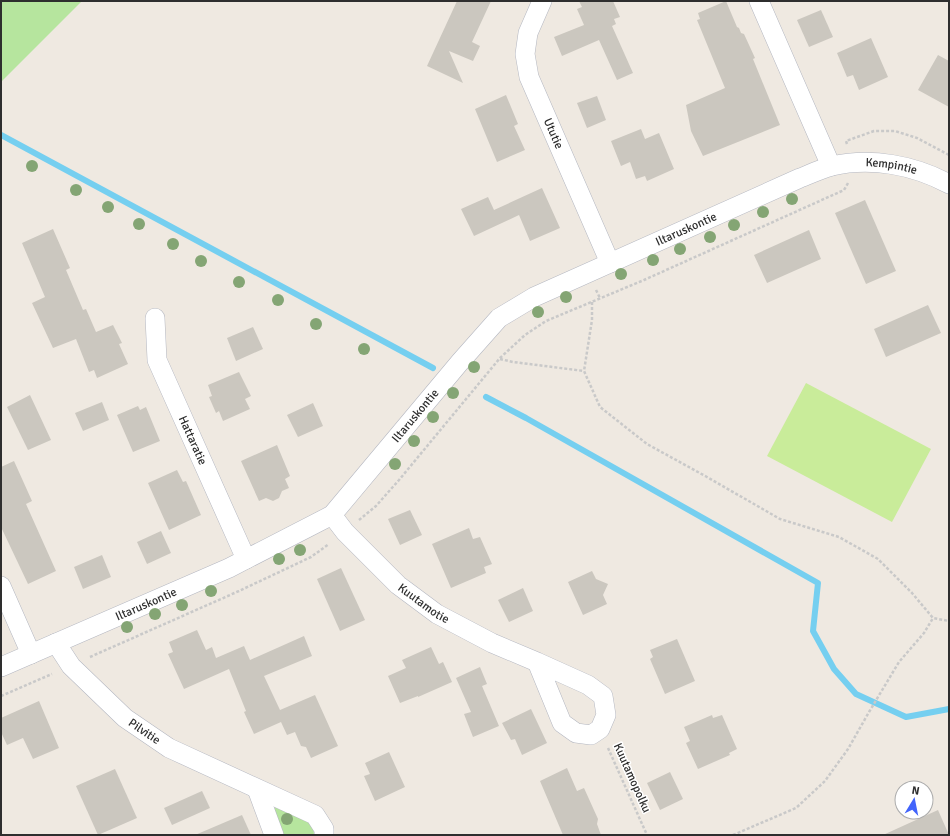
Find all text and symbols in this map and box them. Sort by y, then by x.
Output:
street label: Ututie [540,116,567,151]
street label: Kempintie [865,155,919,178]
street label: Iltaruskontie [653,209,719,249]
street label: Iltaruskontie [388,386,442,446]
street label: Hattaratie [175,413,210,467]
street label: Kuutamotie [395,580,452,627]
street label: Iltaruskontie [113,584,179,624]
street label: Pilvitie [126,715,163,747]
street label: Kuutamopolku [610,741,654,815]
north arrow [894,780,934,820]
text: N [911,784,921,798]

